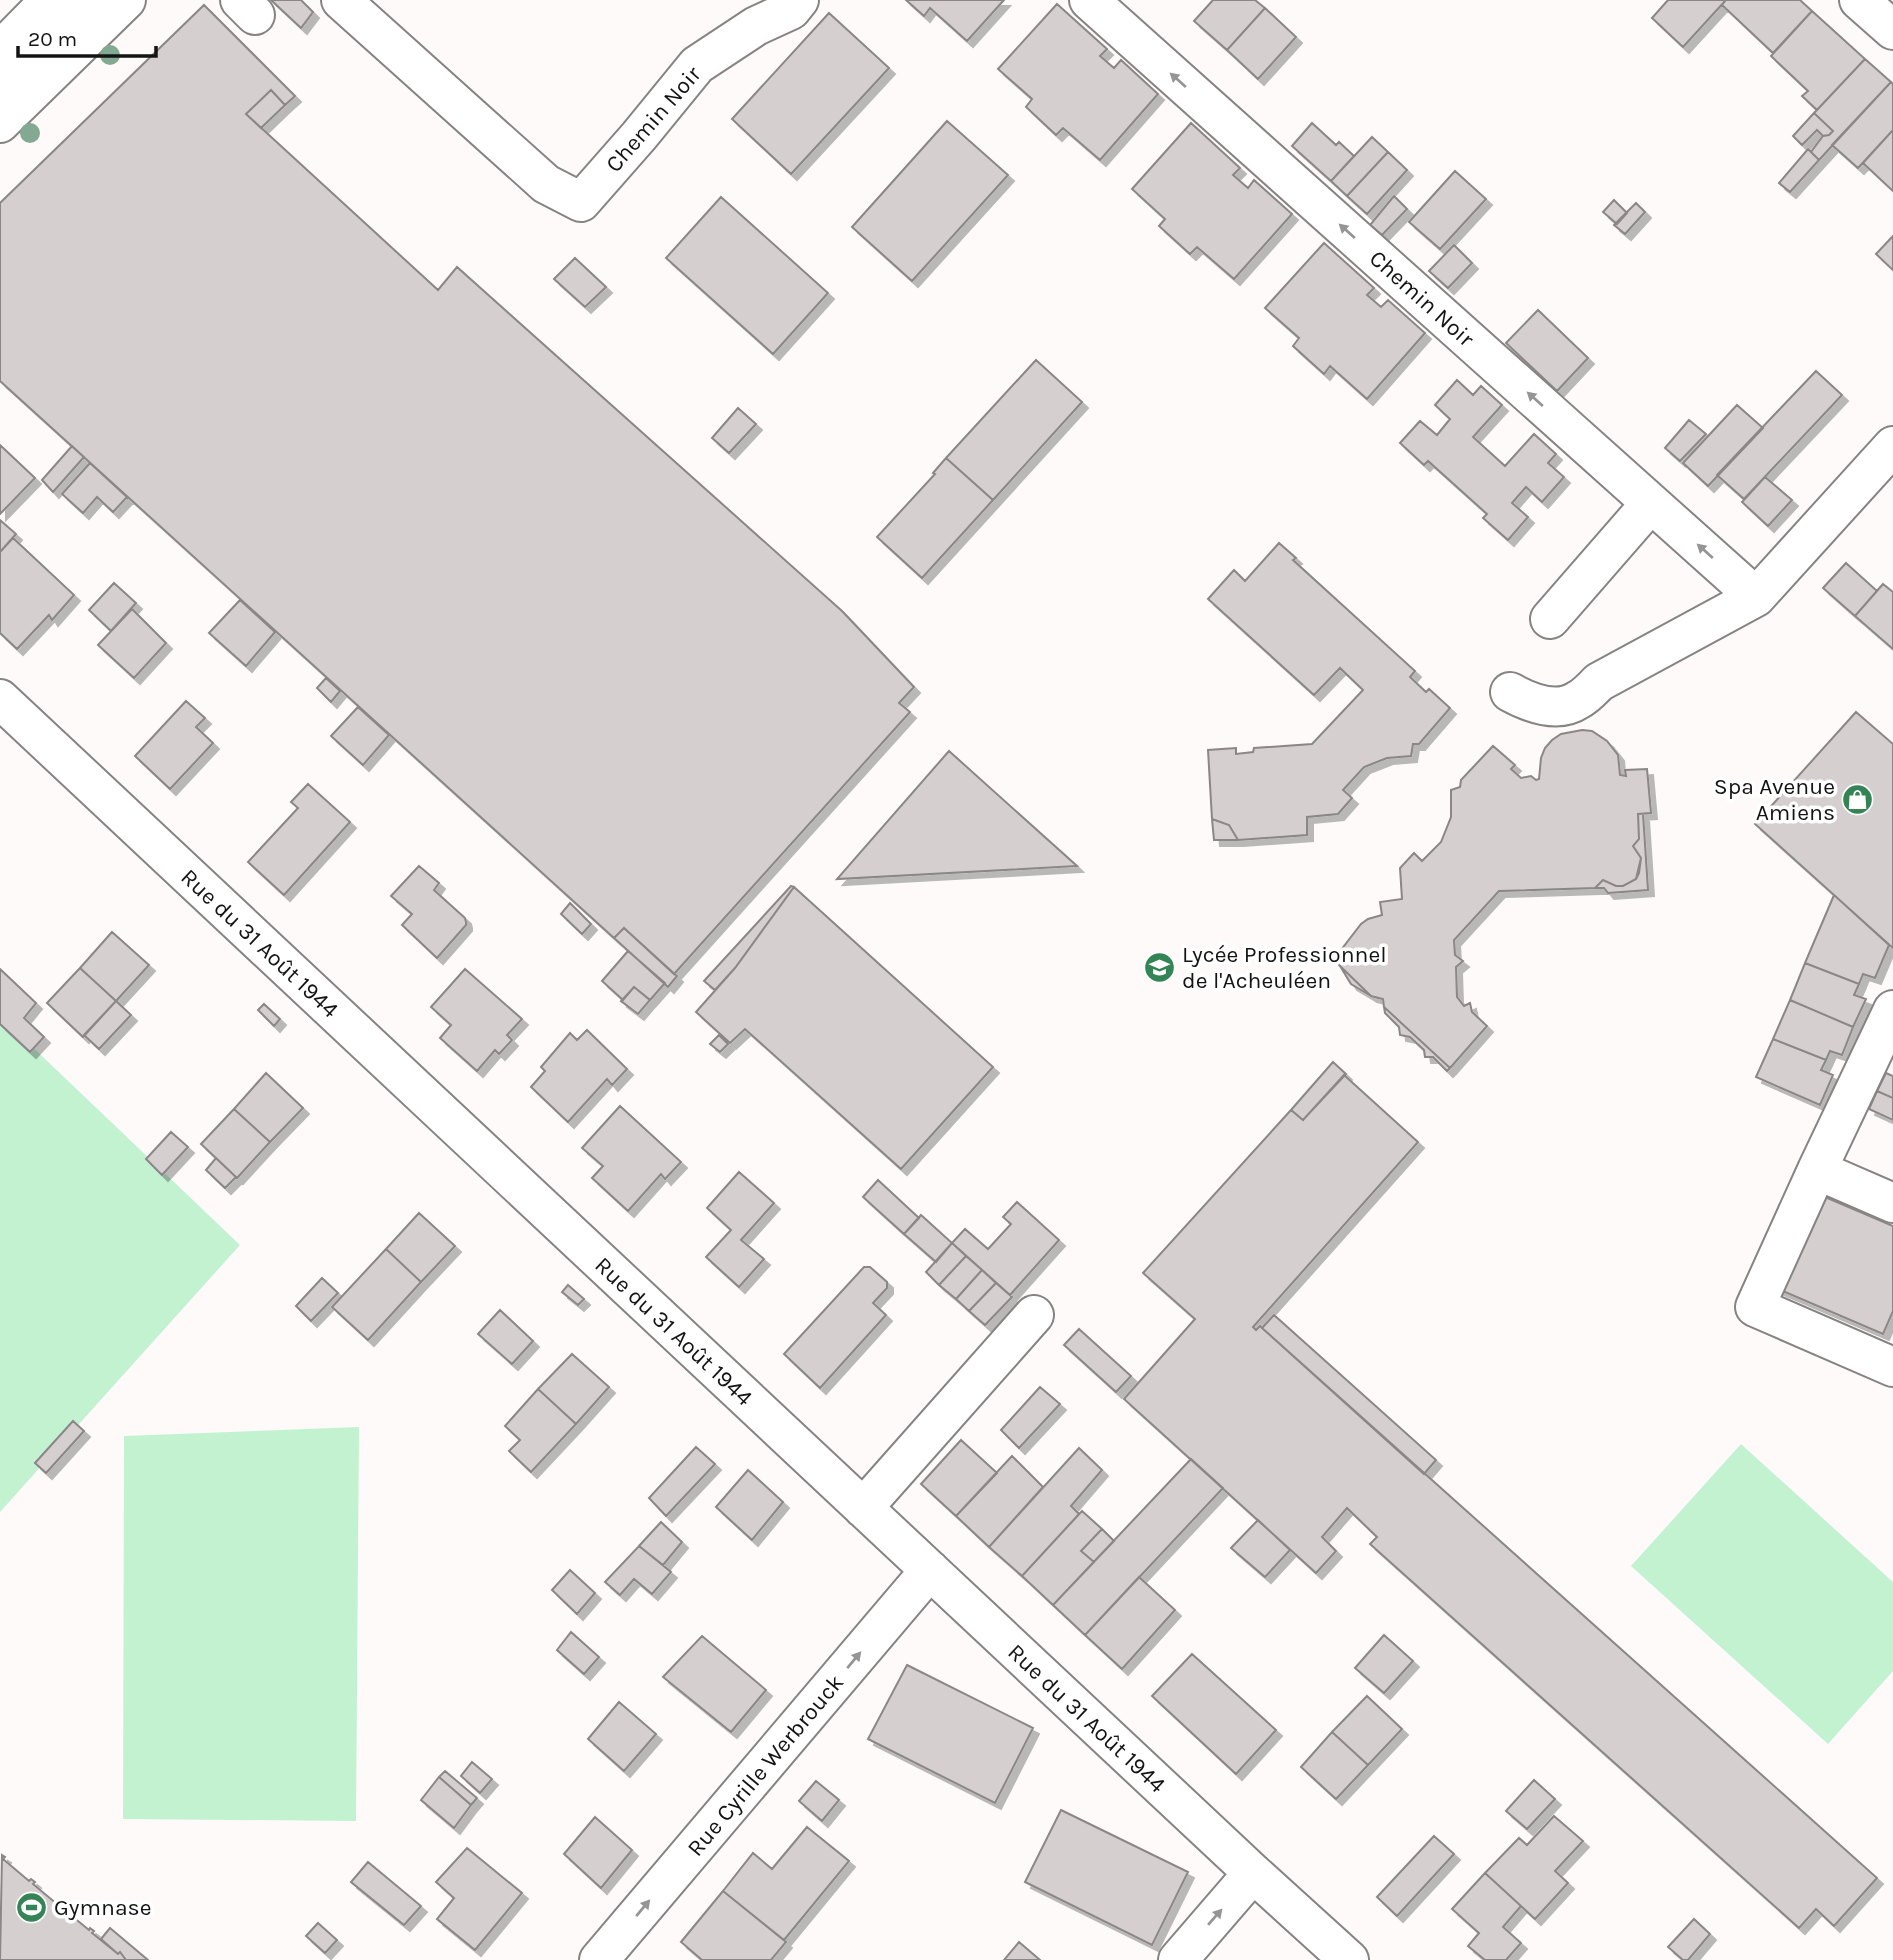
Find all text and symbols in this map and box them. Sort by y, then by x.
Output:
scale bar [18,14,156,58]
text: 20 m [28,27,77,51]
street label: Chemin Noir [600,61,707,178]
one-way arrow [1170,72,1187,88]
one-way arrow [1339,224,1356,240]
street label: Chemin Noir [1364,245,1480,353]
one-way arrow [1527,392,1544,408]
one-way arrow [1696,543,1714,559]
place label: Spa Avenue Amiens [1714,773,1835,826]
shop icon: Spa Avenue Amiens [1841,782,1875,816]
street label: Rue du 31 Août 1944 [175,863,344,1023]
place label: Lycée Professionnel de l'Acheuléen [1182,941,1387,994]
school or university icon: Lycée Professionnel de l'Acheuléen [1142,950,1176,984]
street label: Rue du 31 Août 1944 [589,1251,758,1411]
street label: Rue du 31 Août 1944 [1002,1638,1171,1798]
one-way arrow [846,1651,862,1669]
street label: Rue Cyrille Werbrouck [682,1669,849,1862]
sports icon: Gymnase [14,1890,48,1924]
place label: Gymnase [54,1894,151,1921]
one-way arrow [635,1899,651,1917]
one-way arrow [1207,1908,1222,1925]

